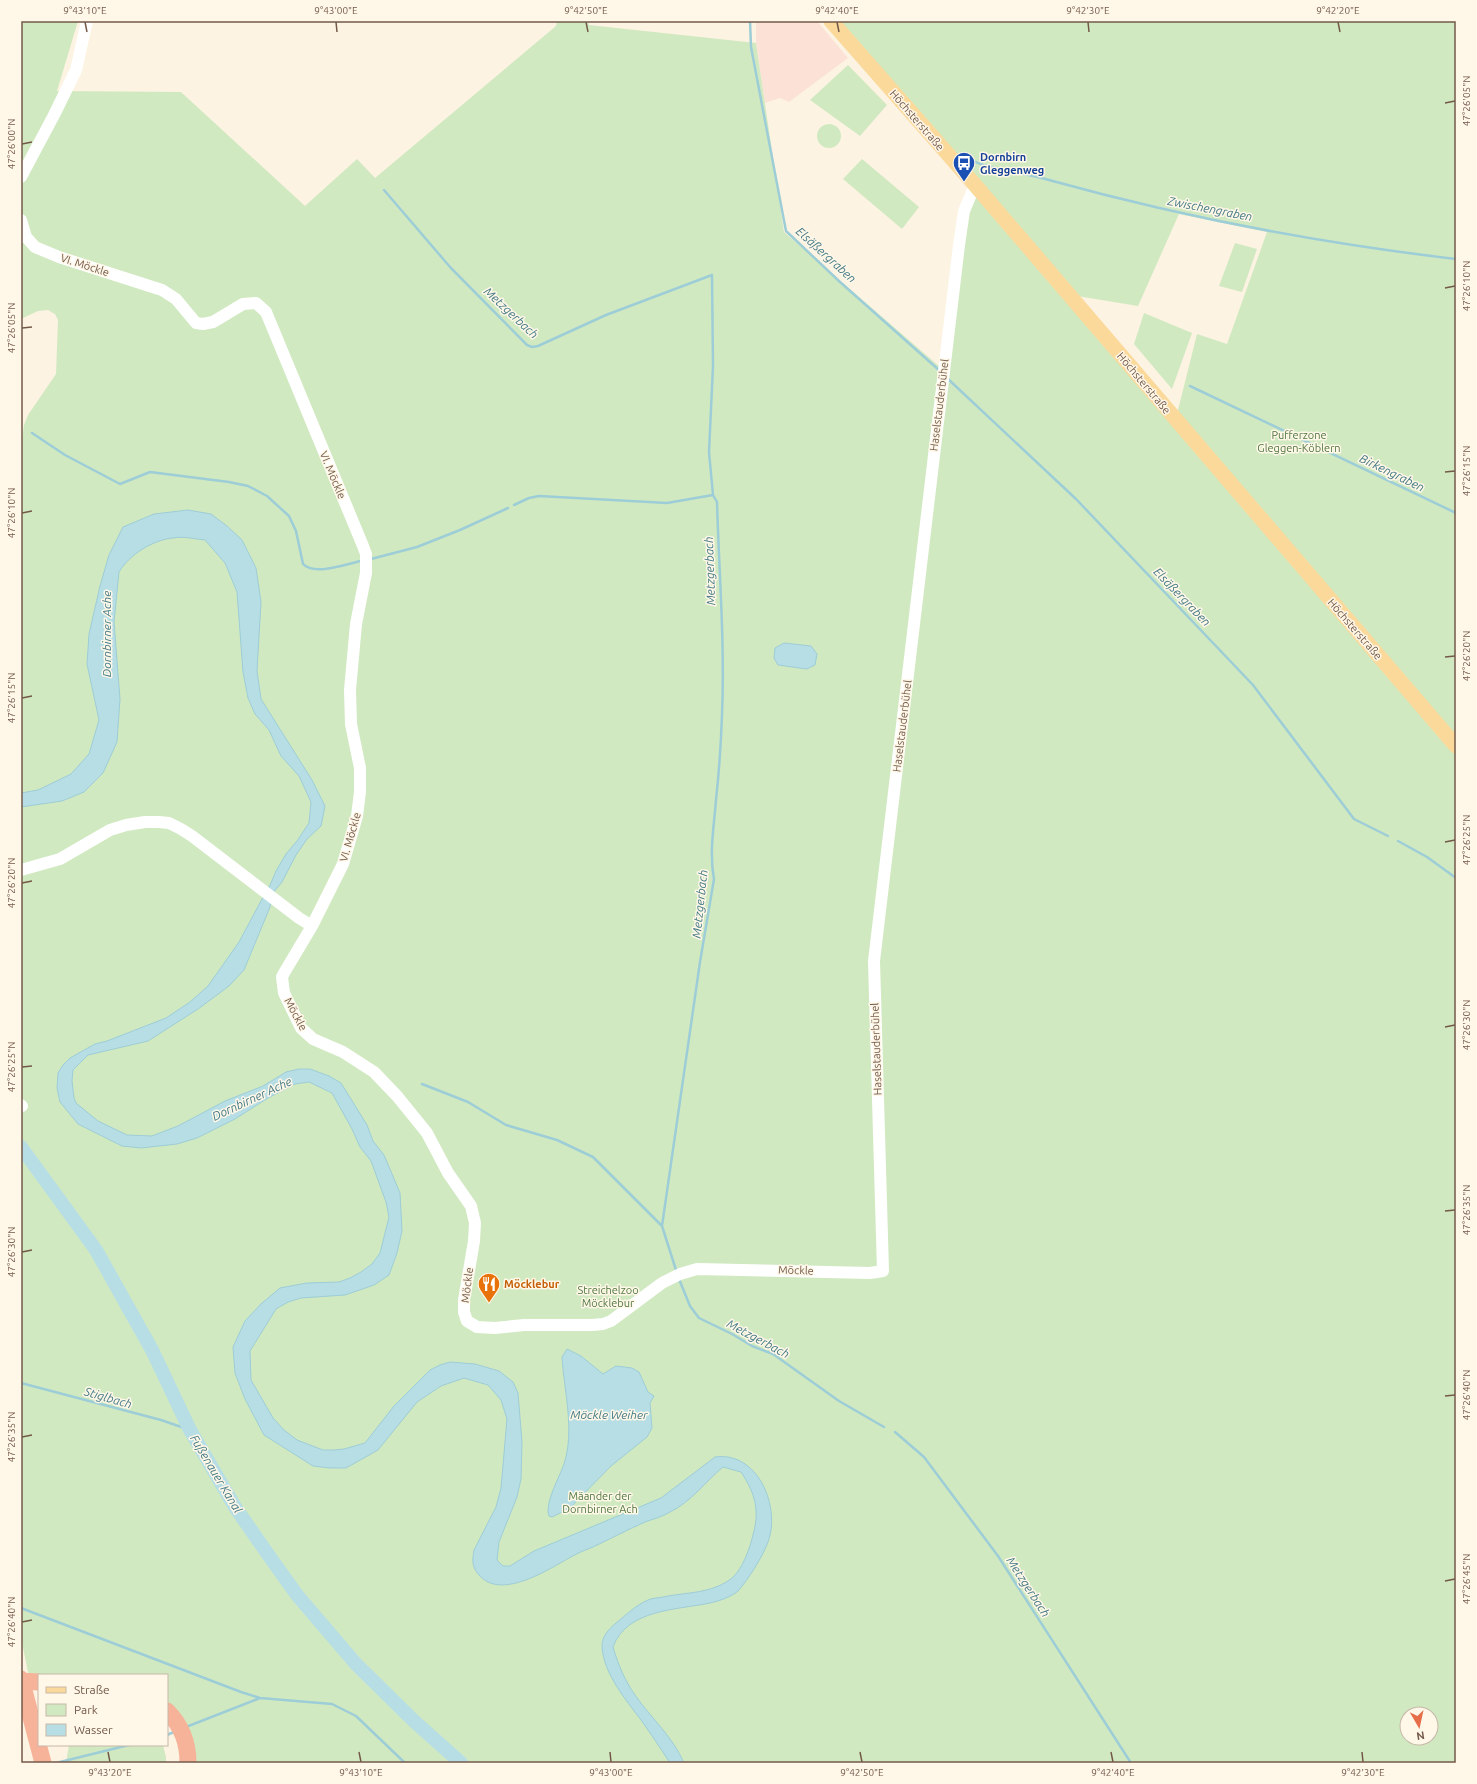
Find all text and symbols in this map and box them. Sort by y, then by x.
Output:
text: 9°43'10"E [63,5,107,16]
text: 9°43'00"E [314,5,358,16]
text: 9°42'50"E [564,5,608,16]
text: 9°42'40"E [815,5,859,16]
text: 9°42'30"E [1066,5,1110,16]
text: 9°42'20"E [1316,5,1360,16]
text: 47°26'05"N [1461,76,1472,126]
street label: Höchsterstraße [887,87,947,153]
text: 47°26'00"N [6,119,17,169]
bus stop icon: Dornbirn Gleggenweg [951,150,977,183]
place label: Dornbirn Gleggenweg [980,151,1044,176]
water label: Zwischengraben [1166,194,1254,223]
water label: Elsäßergraben [794,224,859,285]
street label: VI. Möckle [59,251,111,279]
text: 47°26'10"N [1461,261,1472,311]
water label: Metzgerbach [482,284,541,341]
text: 47°26'05"N [6,303,17,353]
street label: Höchsterstraße [1115,350,1173,416]
street label: Haselstauderbühel [927,358,951,452]
park label: Pufferzone Gleggen-Köblern [1257,429,1341,454]
text: 47°26'15"N [1461,446,1472,496]
street label: VI. Möckle [318,449,348,501]
water label: Birkengraben [1358,451,1427,494]
text: 47°26'10"N [6,488,17,538]
water label: Metzgerbach [702,536,717,606]
water label: Elsäßergraben [1151,565,1213,629]
water label: Dornbirner Ache [100,591,113,677]
street label: Höchsterstraße [1325,596,1385,662]
text: 47°26'20"N [1461,631,1472,681]
text: 47°26'15"N [6,673,17,723]
street label: Haselstauderbühel [890,679,914,773]
street label: VI. Möckle [337,811,363,863]
text: 47°26'25"N [1461,815,1472,865]
text: 47°26'20"N [6,858,17,908]
water label: Metzgerbach [689,869,710,939]
street label: Möckle [282,995,310,1033]
text: 47°26'30"N [1461,1000,1472,1050]
street label: Haselstauderbühel [868,1002,884,1096]
text: 47°26'25"N [6,1042,17,1092]
water label: Dornbirner Ache [210,1074,294,1123]
text: 47°26'35"N [1461,1185,1472,1235]
text: 47°26'30"N [6,1227,17,1277]
street label: Möckle [778,1263,814,1277]
street label: Möckle [459,1267,475,1303]
restaurant icon: Möcklebur [476,1271,502,1304]
place label: Möcklebur [504,1278,560,1290]
park label: Streichelzoo Möcklebur [577,1284,639,1309]
water label: Metzgerbach [725,1317,792,1360]
text: 47°26'40"N [1461,1370,1472,1420]
water label: Stiglbach [82,1384,133,1411]
water label: Möckle Weiher [570,1408,648,1421]
text: 47°26'35"N [6,1412,17,1462]
water label: Fußenauer Kanal [188,1432,245,1516]
park label: Mäander der Dornbirner Ach [562,1490,638,1515]
water label: Metzgerbach [1004,1554,1053,1619]
text: 47°26'45"N [1461,1554,1472,1604]
text: 47°26'40"N [6,1597,17,1647]
legend [38,1674,168,1746]
text: Straße [74,1683,110,1696]
text: Park [74,1703,98,1716]
north arrow [1399,1706,1439,1746]
text: Wasser [74,1723,113,1736]
text: N [1416,1729,1426,1742]
text: 9°43'20"E [88,1767,132,1778]
text: 9°43'10"E [339,1767,383,1778]
text: 9°43'00"E [589,1767,633,1778]
text: 9°42'50"E [840,1767,884,1778]
text: 9°42'40"E [1091,1767,1135,1778]
text: 9°42'30"E [1341,1767,1385,1778]

